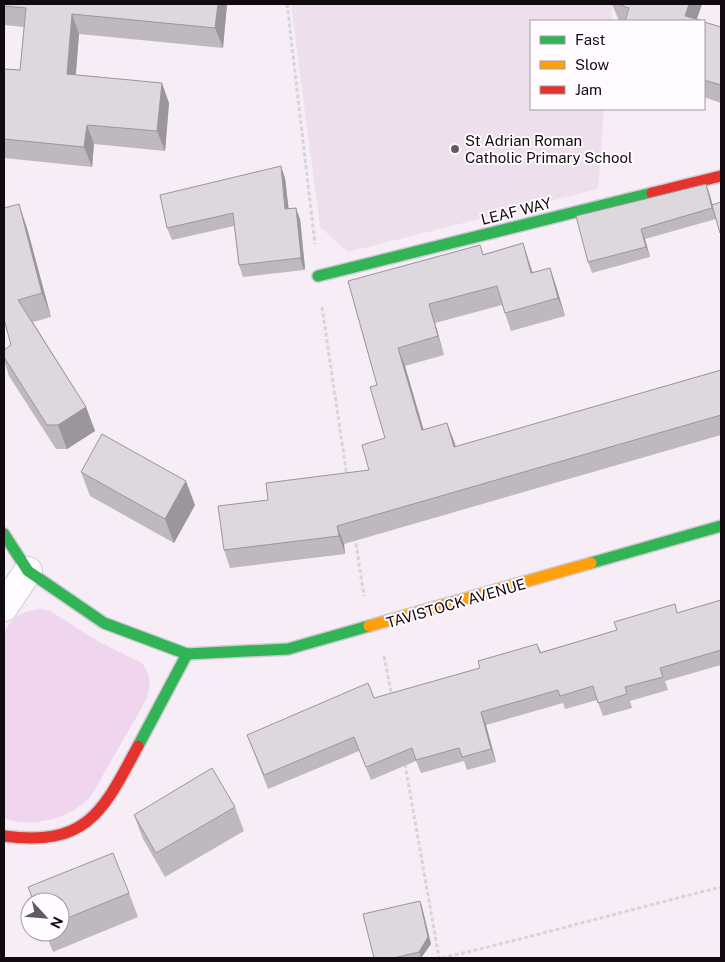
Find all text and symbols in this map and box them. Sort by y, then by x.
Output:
legend [530,20,705,110]
text: Fast [575,31,605,48]
text: Slow [575,56,610,73]
text: Jam [575,81,602,98]
place label: St Adrian Roman Catholic Primary School [465,132,632,166]
marker: St Adrian Roman Catholic Primary School [449,143,461,155]
street label: LEAF WAY [479,194,553,228]
street label: TAVISTOCK AVENUE [384,575,528,631]
north arrow [20,892,70,942]
text: N [47,914,66,931]

